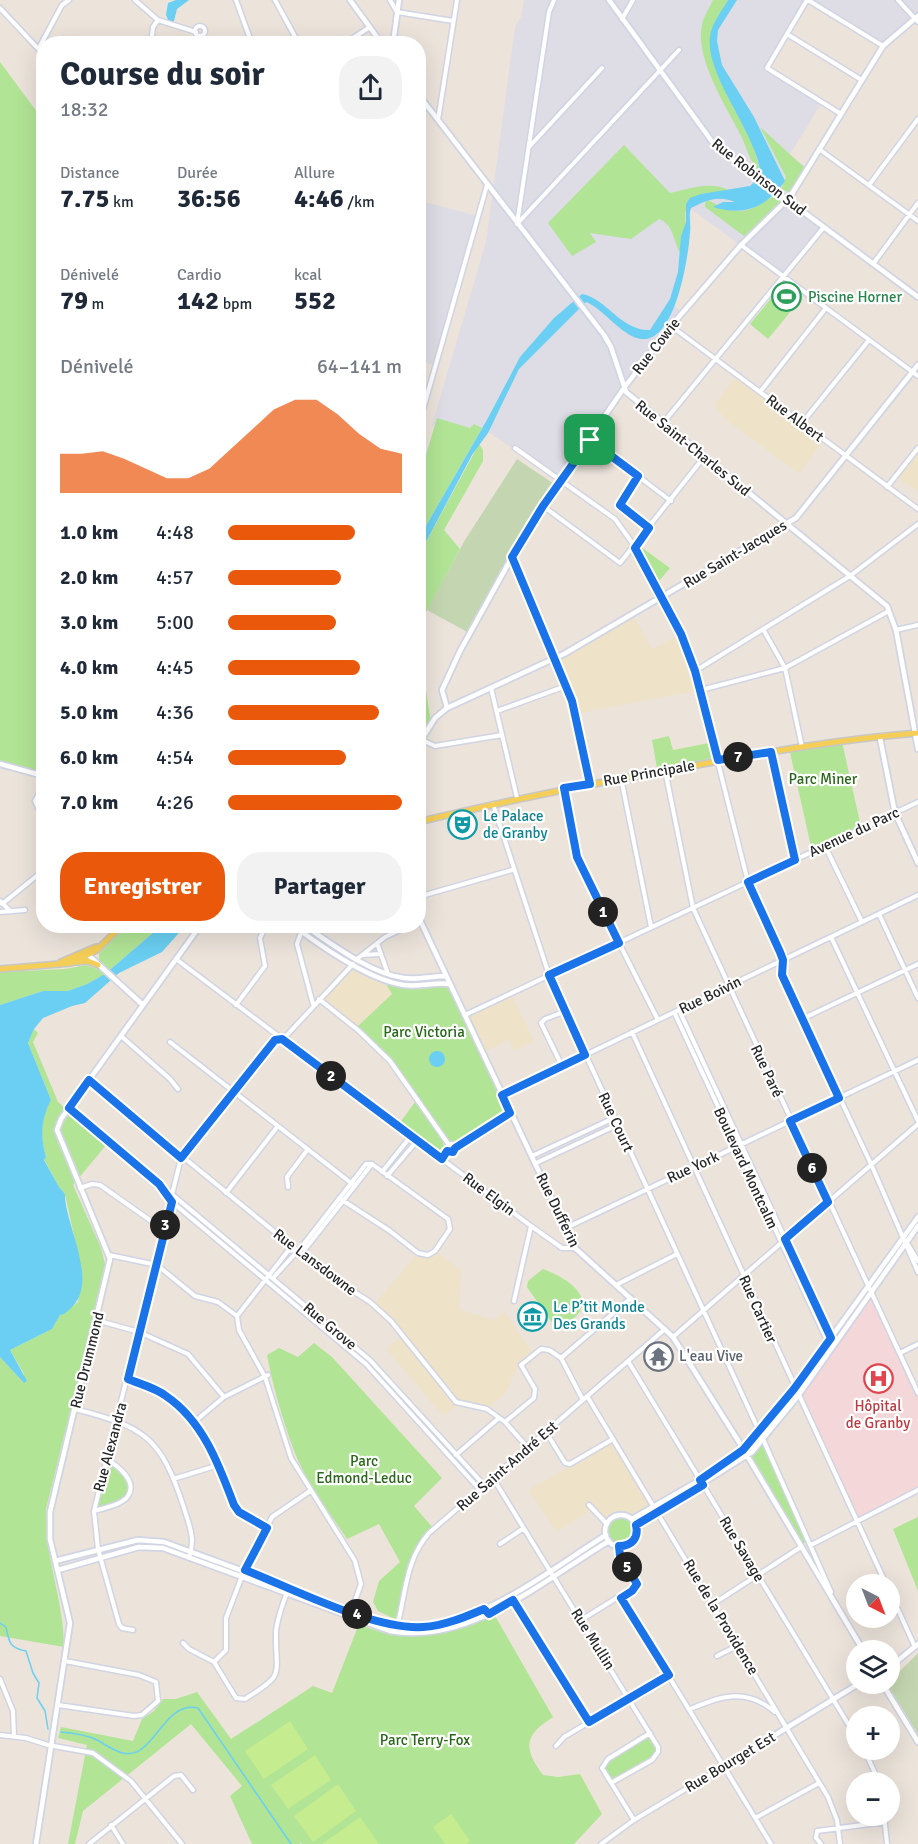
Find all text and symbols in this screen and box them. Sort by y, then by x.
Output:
text: Course du soir [60,54,265,95]
button: share [339,56,402,119]
text: 18:32 [60,97,109,122]
street label: Rue Robinson Sud [708,135,810,219]
text: Distance [60,163,120,183]
text: Durée [177,163,218,183]
text: Allure [294,163,335,183]
text: 7.75 [60,183,110,215]
text: 36:56 [177,183,241,215]
text: 4:46 [294,183,344,215]
text: km [110,192,134,212]
text: /km [344,192,375,212]
text: Dénivelé [60,265,119,285]
text: Cardio [177,265,222,285]
text: kcal [294,265,322,285]
sports icon: Piscine Horner [771,281,803,313]
text: 79 [60,285,88,317]
text: 142 [177,285,219,317]
text: 552 [294,285,336,317]
place label: Piscine Horner [808,288,903,306]
text: m [88,294,104,314]
text: bpm [219,294,252,314]
street label: Rue Cowie [628,314,684,378]
text: Dénivelé [60,354,134,379]
text: 64–141 m [317,354,402,379]
street label: Rue Albert [763,390,827,446]
street label: Rue Saint-Charles Sud [632,396,754,500]
pin [564,414,615,465]
icon: arrive [573,423,606,456]
street label: Rue Saint-Jacques [680,516,790,592]
text: 1.0 km [60,520,118,545]
text: 4:48 [156,520,194,545]
text: 2.0 km [60,565,118,590]
text: 4:57 [156,565,194,590]
text: 3.0 km [60,610,118,635]
text: 5:00 [156,610,194,635]
text: 4.0 km [60,655,118,680]
text: 4:45 [156,655,194,680]
text: 5.0 km [60,700,118,725]
text: 4:36 [156,700,194,725]
pin: 7 [723,742,753,772]
text: 6.0 km [60,745,118,770]
text: 4:54 [156,745,194,770]
text: 7 [734,747,742,767]
street label: Rue Principale [602,756,696,790]
park label: Parc Miner [789,770,858,788]
text: 7.0 km [60,790,118,815]
text: 4:26 [156,790,194,815]
street label: Avenue du Parc [806,803,902,861]
place label: Le Palace de Granby [483,807,548,842]
theatre icon: Le Palace de Granby [446,809,478,841]
button: Enregistrer [60,852,225,921]
button: Partager [237,852,402,921]
pin: 1 [588,897,618,927]
text: 1 [599,902,607,922]
street label: Rue Boivin [676,972,744,1018]
park label: Parc Victoria [383,1023,465,1041]
street label: Rue Paré [747,1042,787,1100]
pin: 2 [316,1061,346,1091]
text: 2 [327,1066,335,1086]
street label: Rue Court [594,1089,638,1155]
street label: Boulevard Montcalm [710,1104,782,1232]
street label: Rue York [664,1147,722,1187]
pin: 6 [797,1153,827,1183]
text: 6 [808,1158,816,1178]
street label: Rue Elgin [459,1169,519,1219]
street label: Rue Dufferin [532,1170,584,1250]
pin: 3 [150,1210,180,1240]
text: 3 [161,1215,169,1235]
street label: Rue Lansdowne [270,1225,360,1299]
street label: Rue Cartier [735,1272,781,1346]
street label: Rue Grove [300,1298,360,1354]
place label: Le P’tit Monde Des Grands [553,1298,645,1333]
museum icon: Le P’tit Monde Des Grands [516,1300,548,1332]
street label: Rue Drummond [66,1310,108,1410]
temple icon: L'eau Vive [642,1340,674,1372]
place label: L'eau Vive [679,1347,743,1365]
hospital icon: Hôpital de Granby [862,1363,894,1395]
place label: Hôpital de Granby [846,1397,910,1432]
street label: Rue Alexandra [89,1400,131,1494]
street label: Rue Saint-André Est [453,1417,561,1515]
park label: Parc Edmond-Leduc [316,1452,412,1487]
street label: Rue Savage [715,1513,769,1585]
pin: 5 [612,1552,642,1582]
street label: Rue de la Providence [679,1556,763,1678]
text: 5 [623,1557,631,1577]
north arrow [846,1574,900,1628]
map controls [846,1574,900,1826]
pin: 4 [342,1599,372,1629]
text: 4 [353,1604,361,1624]
street label: Rue Mullin [567,1605,619,1673]
button: layers [846,1640,900,1694]
button: + [846,1706,900,1760]
street label: Rue Bourget Est [681,1728,779,1796]
park label: Parc Terry-Fox [380,1731,470,1749]
button: − [846,1772,900,1826]

